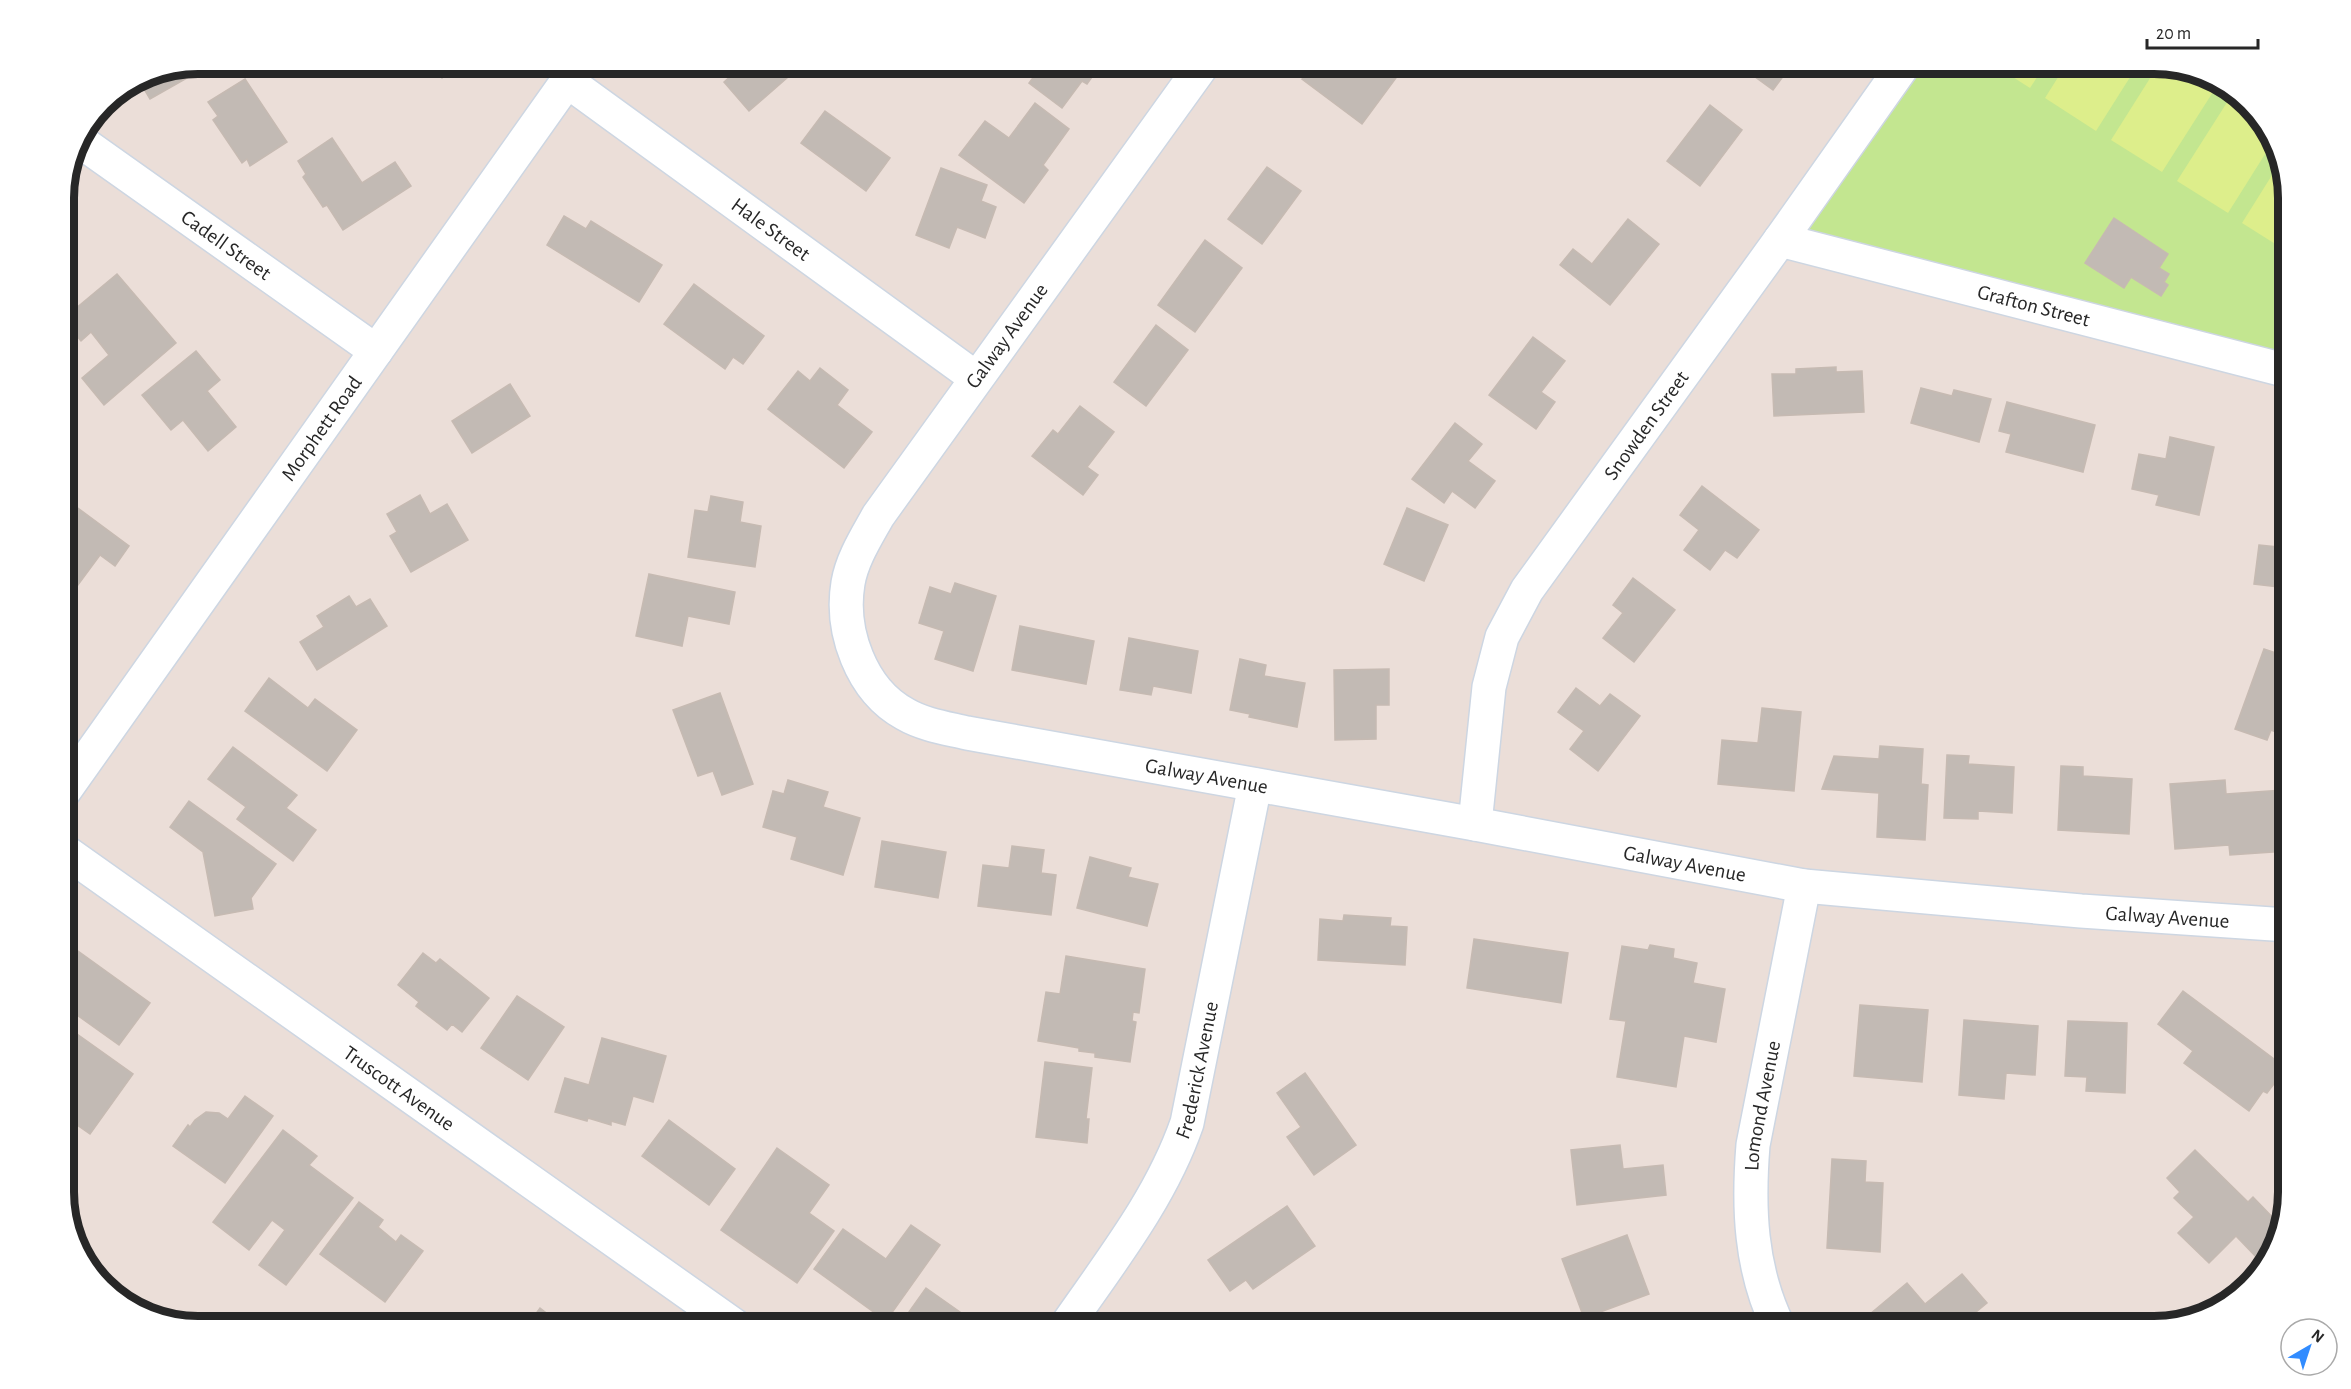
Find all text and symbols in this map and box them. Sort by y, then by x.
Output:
scale bar [2147,12,2258,50]
text: 20 m [2156,25,2191,43]
street label: Hale Street [728,194,814,265]
street label: Cadell Street [178,206,275,284]
street label: Galway Avenue [962,280,1052,392]
street label: Grafton Street [1975,281,2092,330]
street label: Snowden Street [1600,367,1693,484]
street label: Morphett Road [277,372,366,484]
street label: Galway Avenue [1144,755,1270,797]
street label: Galway Avenue [1622,842,1748,885]
street label: Galway Avenue [2105,902,2230,932]
street label: Frederick Avenue [1172,1000,1222,1142]
street label: Lomond Avenue [1741,1039,1784,1171]
street label: Truscott Avenue [340,1042,459,1135]
north arrow [2279,1317,2339,1377]
text: N [2308,1326,2327,1346]

